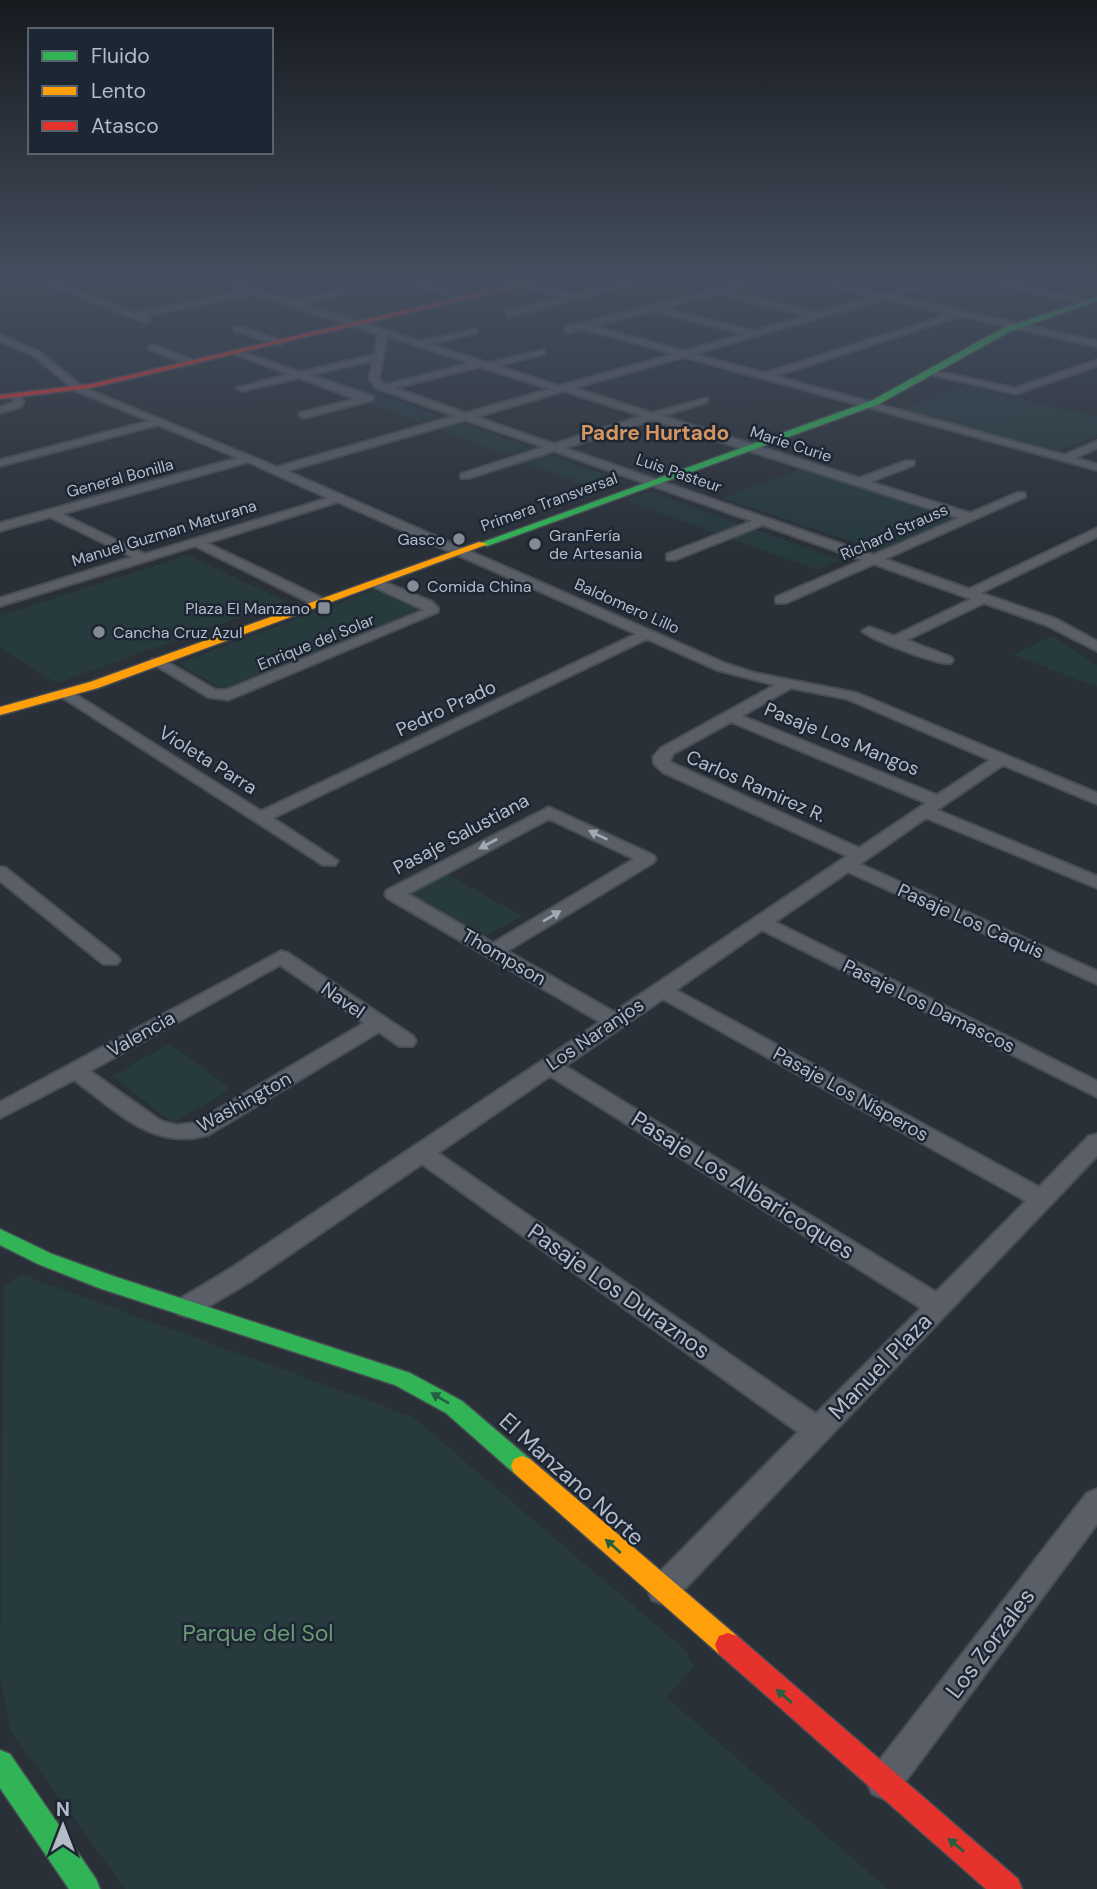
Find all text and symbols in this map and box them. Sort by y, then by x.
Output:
legend [28,28,273,154]
text: Fluido [91,42,150,70]
text: Lento [91,77,146,105]
text: Atasco [91,112,159,140]
district label: Padre Hurtado [581,419,729,447]
street label: Marie Curie [747,421,835,467]
street label: Luis Pasteur [633,449,725,497]
street label: General Bonilla [64,454,176,502]
street label: Primera Transversal [478,467,620,537]
street label: Manuel Guzman Maturana [69,495,259,571]
street label: Richard Strauss [837,499,951,565]
place label: GranFería de Artesania [549,525,643,564]
place label: Gasco [397,529,445,550]
marker: Gasco [451,531,467,547]
marker: GranFería de Artesania [527,536,543,552]
street label: Baldomero Lillo [571,573,683,639]
place label: Comida China [427,576,531,597]
marker: Comida China [405,578,421,594]
place label: Plaza El Manzano [185,598,310,619]
marker: Plaza El Manzano [316,600,332,616]
street label: Enrique del Solar [254,609,378,675]
place label: Cancha Cruz Azul [113,622,243,643]
marker: Cancha Cruz Azul [91,624,107,640]
street label: Pedro Prado [392,674,500,742]
street label: Pasaje Los Mangos [761,697,923,781]
street label: Violeta Parra [154,720,262,800]
street label: Carlos Ramirez R. [682,744,830,828]
street label: Pasaje Salustiana [389,788,533,880]
one-way arrow [588,830,608,841]
one-way arrow [478,837,498,849]
street label: Pasaje Los Caquis [894,878,1048,964]
one-way arrow [543,910,562,922]
street label: Thompson [457,923,551,991]
street label: Pasaje Los Damascos [839,953,1019,1059]
street label: Navel [316,976,370,1024]
street label: Los Naranjos [541,992,649,1076]
street label: Valencia [103,1005,179,1063]
street label: Pasaje Los Nísperos [769,1041,933,1147]
street label: Washington [193,1066,295,1138]
street label: Pasaje Los Albaricoques [626,1104,860,1266]
street label: Pasaje Los Duraznos [522,1217,716,1365]
street label: Manuel Plaza [822,1306,938,1426]
one-way arrow [430,1392,449,1405]
street label: El Manzano Norte [493,1406,651,1552]
one-way arrow [604,1538,622,1554]
street label: Los Zorzales [939,1582,1041,1704]
park label: Parque del Sol [182,1618,334,1648]
one-way arrow [775,1688,793,1704]
north arrow [28,1791,98,1861]
text: N [56,1797,70,1822]
one-way arrow [947,1838,964,1853]

